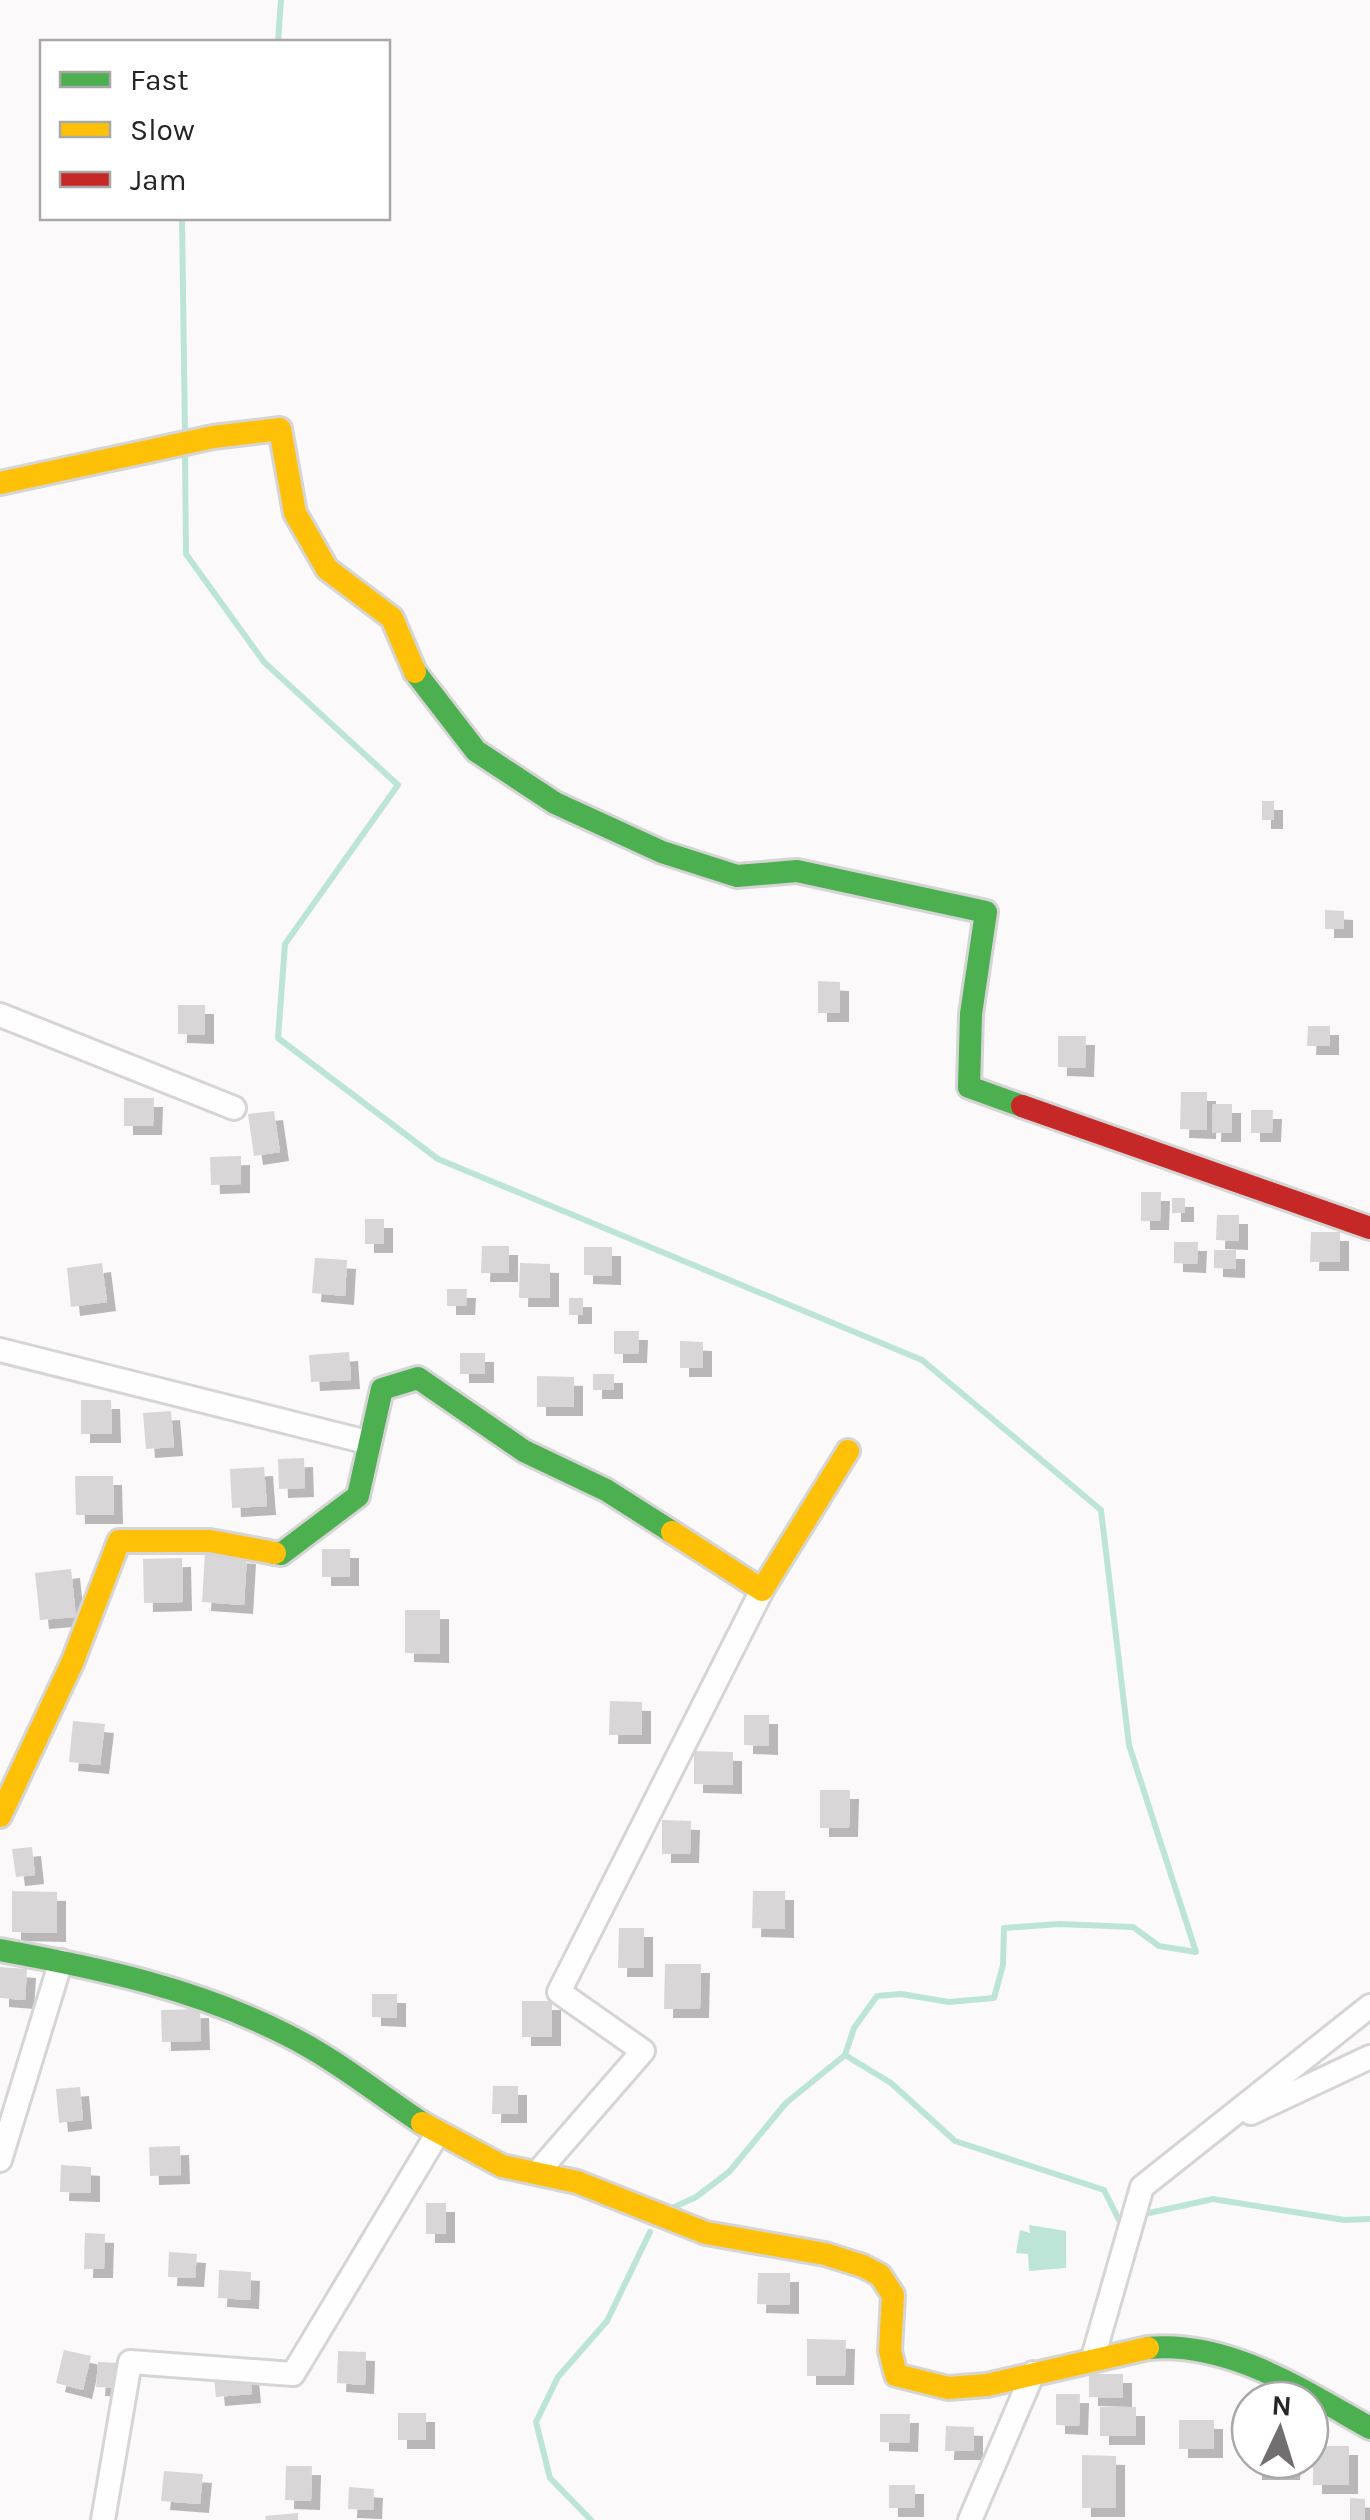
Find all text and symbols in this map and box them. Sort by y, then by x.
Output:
legend [40,40,390,220]
text: Fast [130,62,189,98]
text: Slow [130,112,195,148]
text: Jam [130,162,187,198]
north arrow [1230,2380,1330,2480]
text: N [1271,2388,1293,2423]

